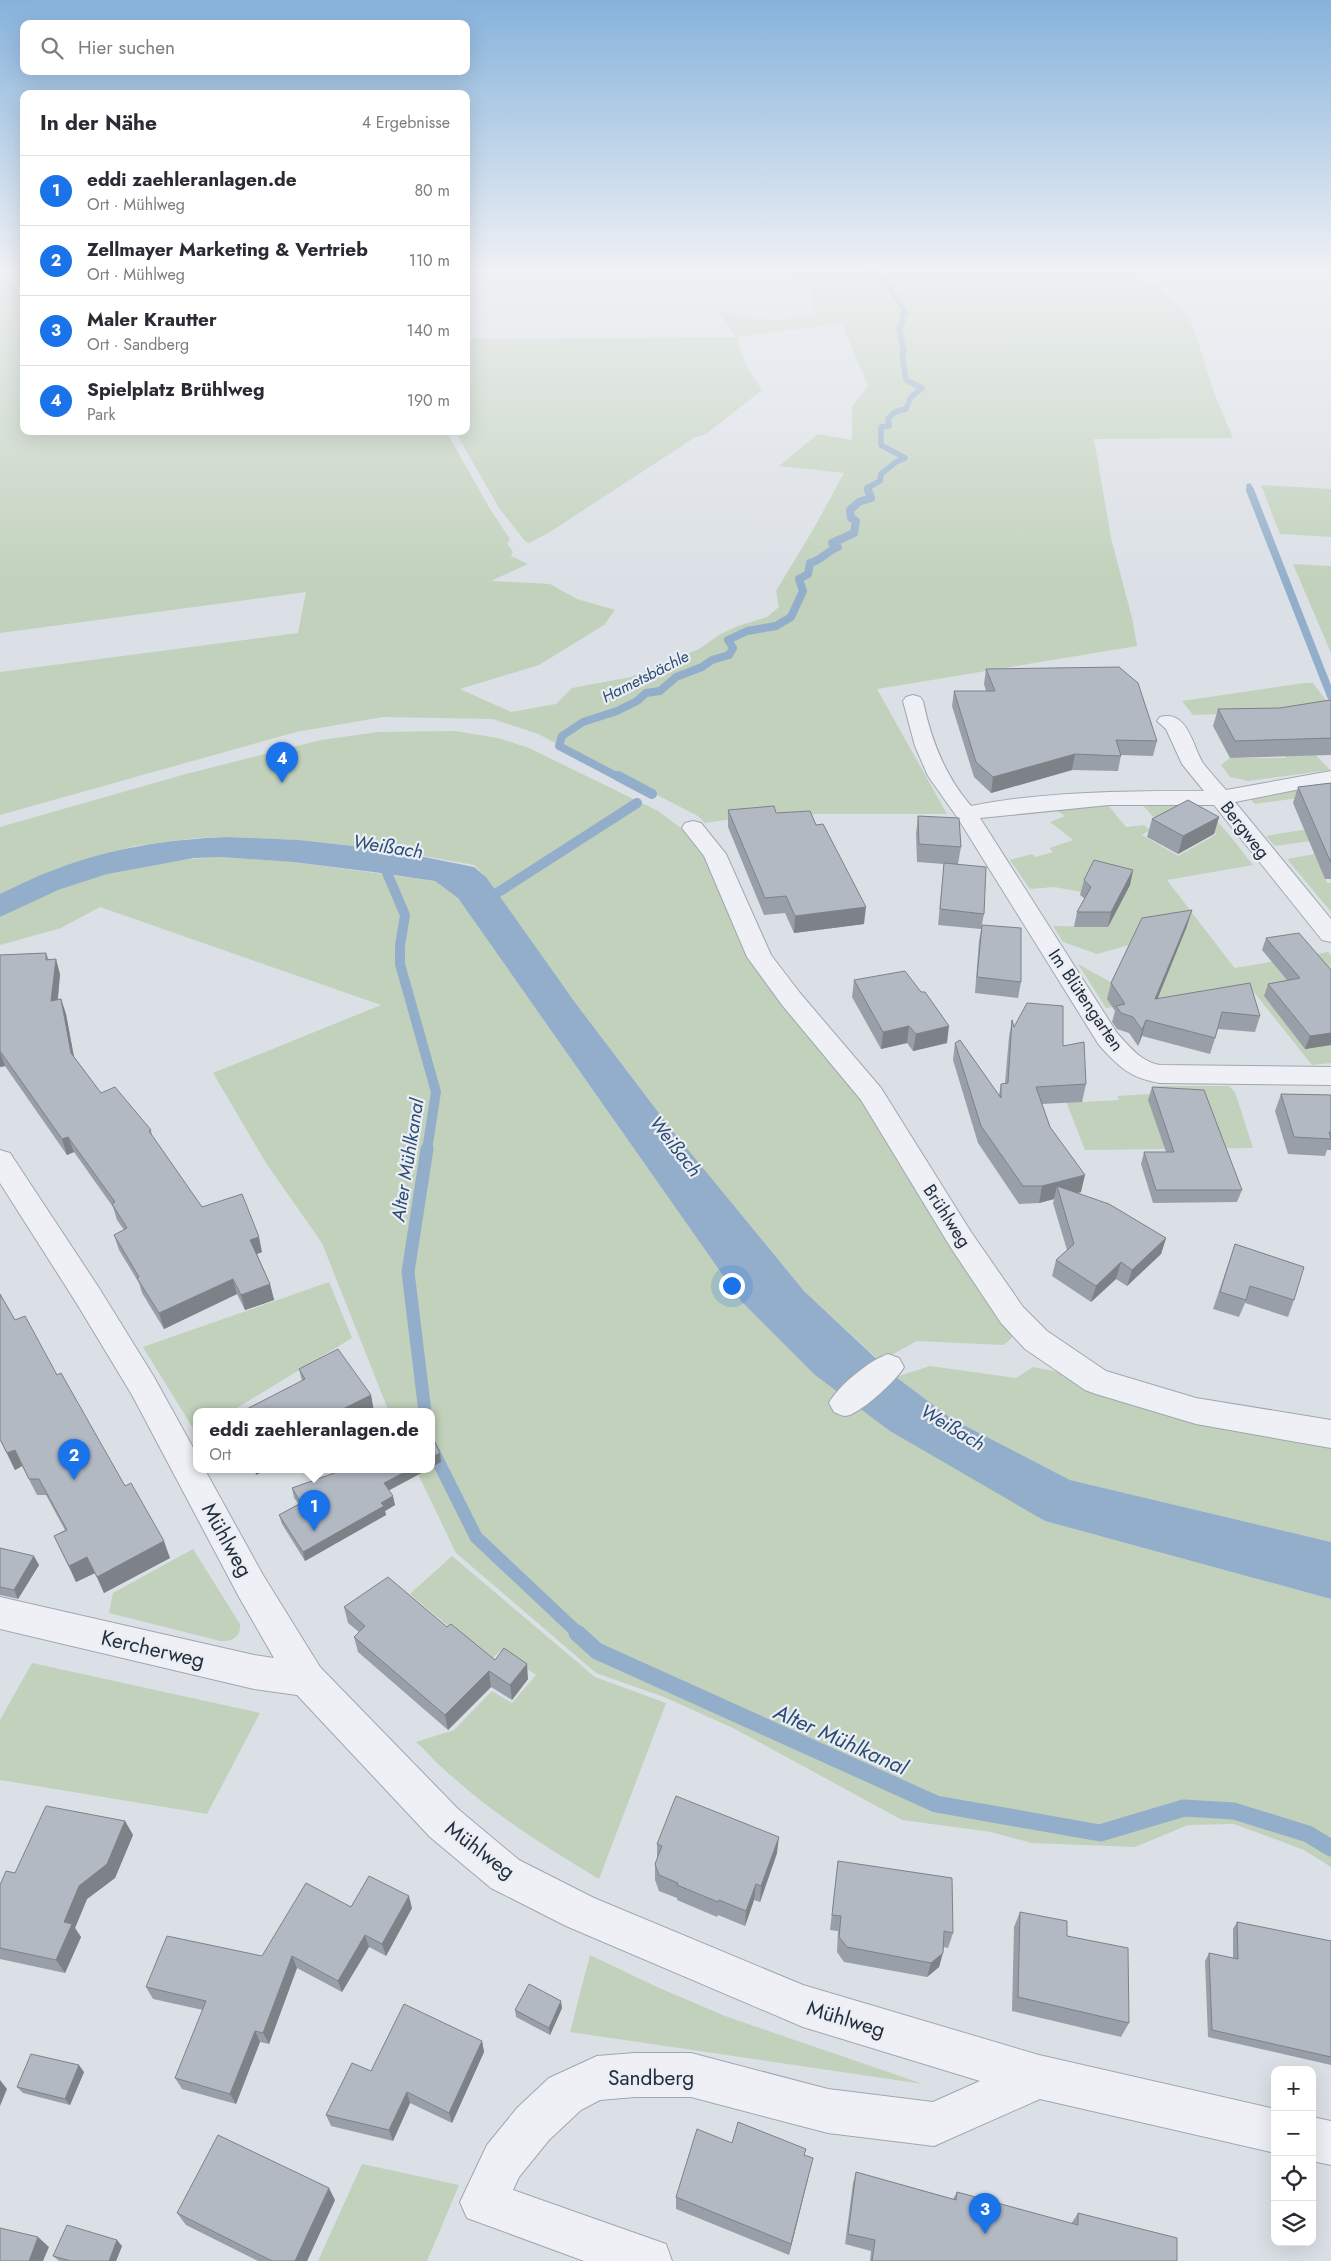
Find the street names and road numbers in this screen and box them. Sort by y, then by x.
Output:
street label: Bergweg [1214,796,1276,864]
street label: Im Blütengarten [1042,944,1130,1056]
street label: Brühlweg [917,1179,977,1253]
street label: Mühlweg [194,1497,260,1583]
street label: Kercherweg [98,1623,208,1675]
street label: Mühlweg [439,1814,521,1886]
street label: Mühlweg [803,1993,889,2045]
street label: Sandberg [608,2063,694,2093]

